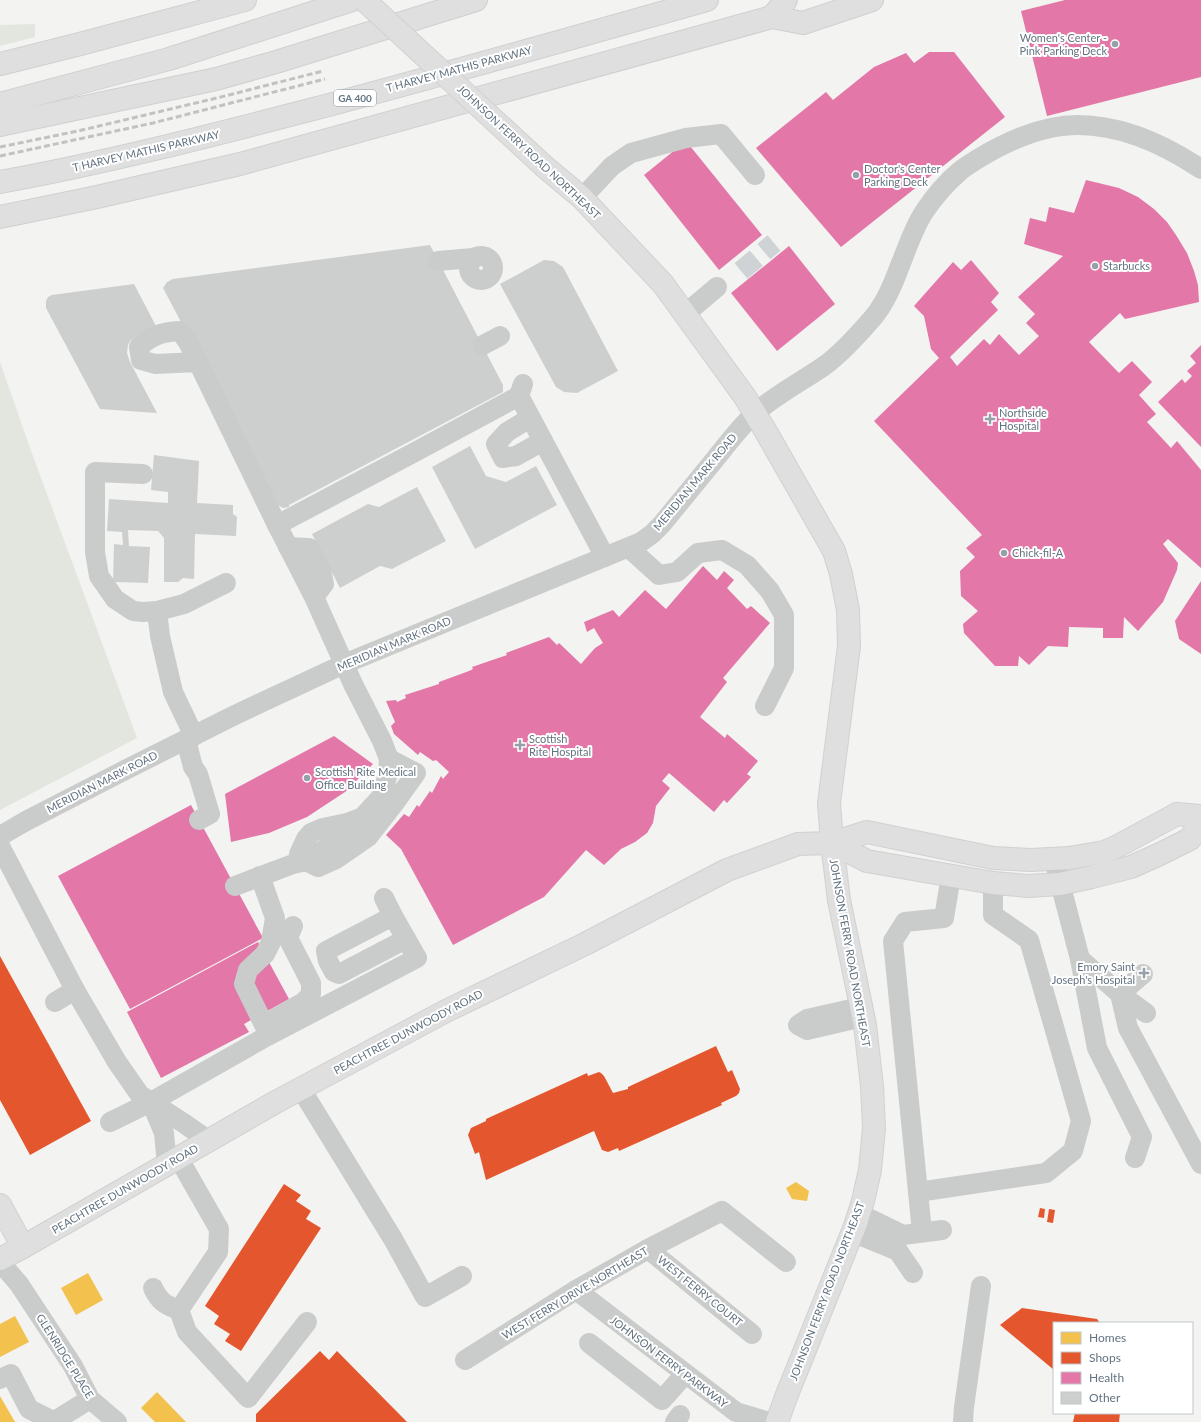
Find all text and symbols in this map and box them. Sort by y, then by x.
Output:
place label: Women's Center - Pink Parking Deck [1020,31,1107,57]
marker: Women's Center - Pink Parking Deck [1110,39,1120,49]
street label: T HARVEY MATHIS PARKWAY [385,43,533,94]
street label: JOHNSON FERRY ROAD NORTHEAST [455,82,604,222]
road number: GA 400 [334,90,376,106]
street label: T HARVEY MATHIS PARKWAY [71,127,221,174]
place label: Doctor's Center Parking Deck [864,162,941,188]
marker: Doctor's Center Parking Deck [851,170,861,180]
place label: Starbucks [1103,259,1150,272]
marker: Starbucks [1090,261,1100,271]
place label: Northside Hospital [999,406,1047,432]
marker: Northside Hospital [984,413,996,425]
street label: MERIDIAN MARK ROAD [650,431,739,533]
place label: Chick-fil-A [1012,546,1064,559]
marker: Chick-fil-A [999,548,1009,558]
street label: MERIDIAN MARK ROAD [335,614,453,673]
place label: Scottish Rite Hospital [529,732,591,758]
marker: Scottish Rite Hospital [514,739,526,751]
street label: MERIDIAN MARK ROAD [44,748,159,815]
place label: Scottish Rite Medical Office Building [315,765,416,791]
marker: Scottish Rite Medical Office Building [302,773,312,783]
street label: JOHNSON FERRY ROAD NORTHEAST [828,858,874,1048]
place label: Emory Saint Joseph's Hospital [1052,960,1135,986]
marker: Emory Saint Joseph's Hospital [1138,967,1150,979]
street label: PEACHTREE DUNWOODY ROAD [331,987,485,1077]
street label: PEACHTREE DUNWOODY ROAD [49,1141,200,1236]
street label: JOHNSON FERRY ROAD NORTHEAST [786,1199,867,1382]
street label: WEST FERRY DRIVE NORTHEAST [499,1243,650,1341]
street label: WEST FERRY COURT [655,1252,746,1329]
street label: GLENRIDGE PLACE [34,1311,97,1400]
street label: JOHNSON FERRY PARKWAY [608,1313,731,1410]
legend [1053,1322,1193,1414]
text: Homes [1089,1330,1126,1345]
text: Shops [1089,1350,1121,1365]
text: Health [1089,1370,1124,1385]
text: Other [1089,1390,1121,1405]

